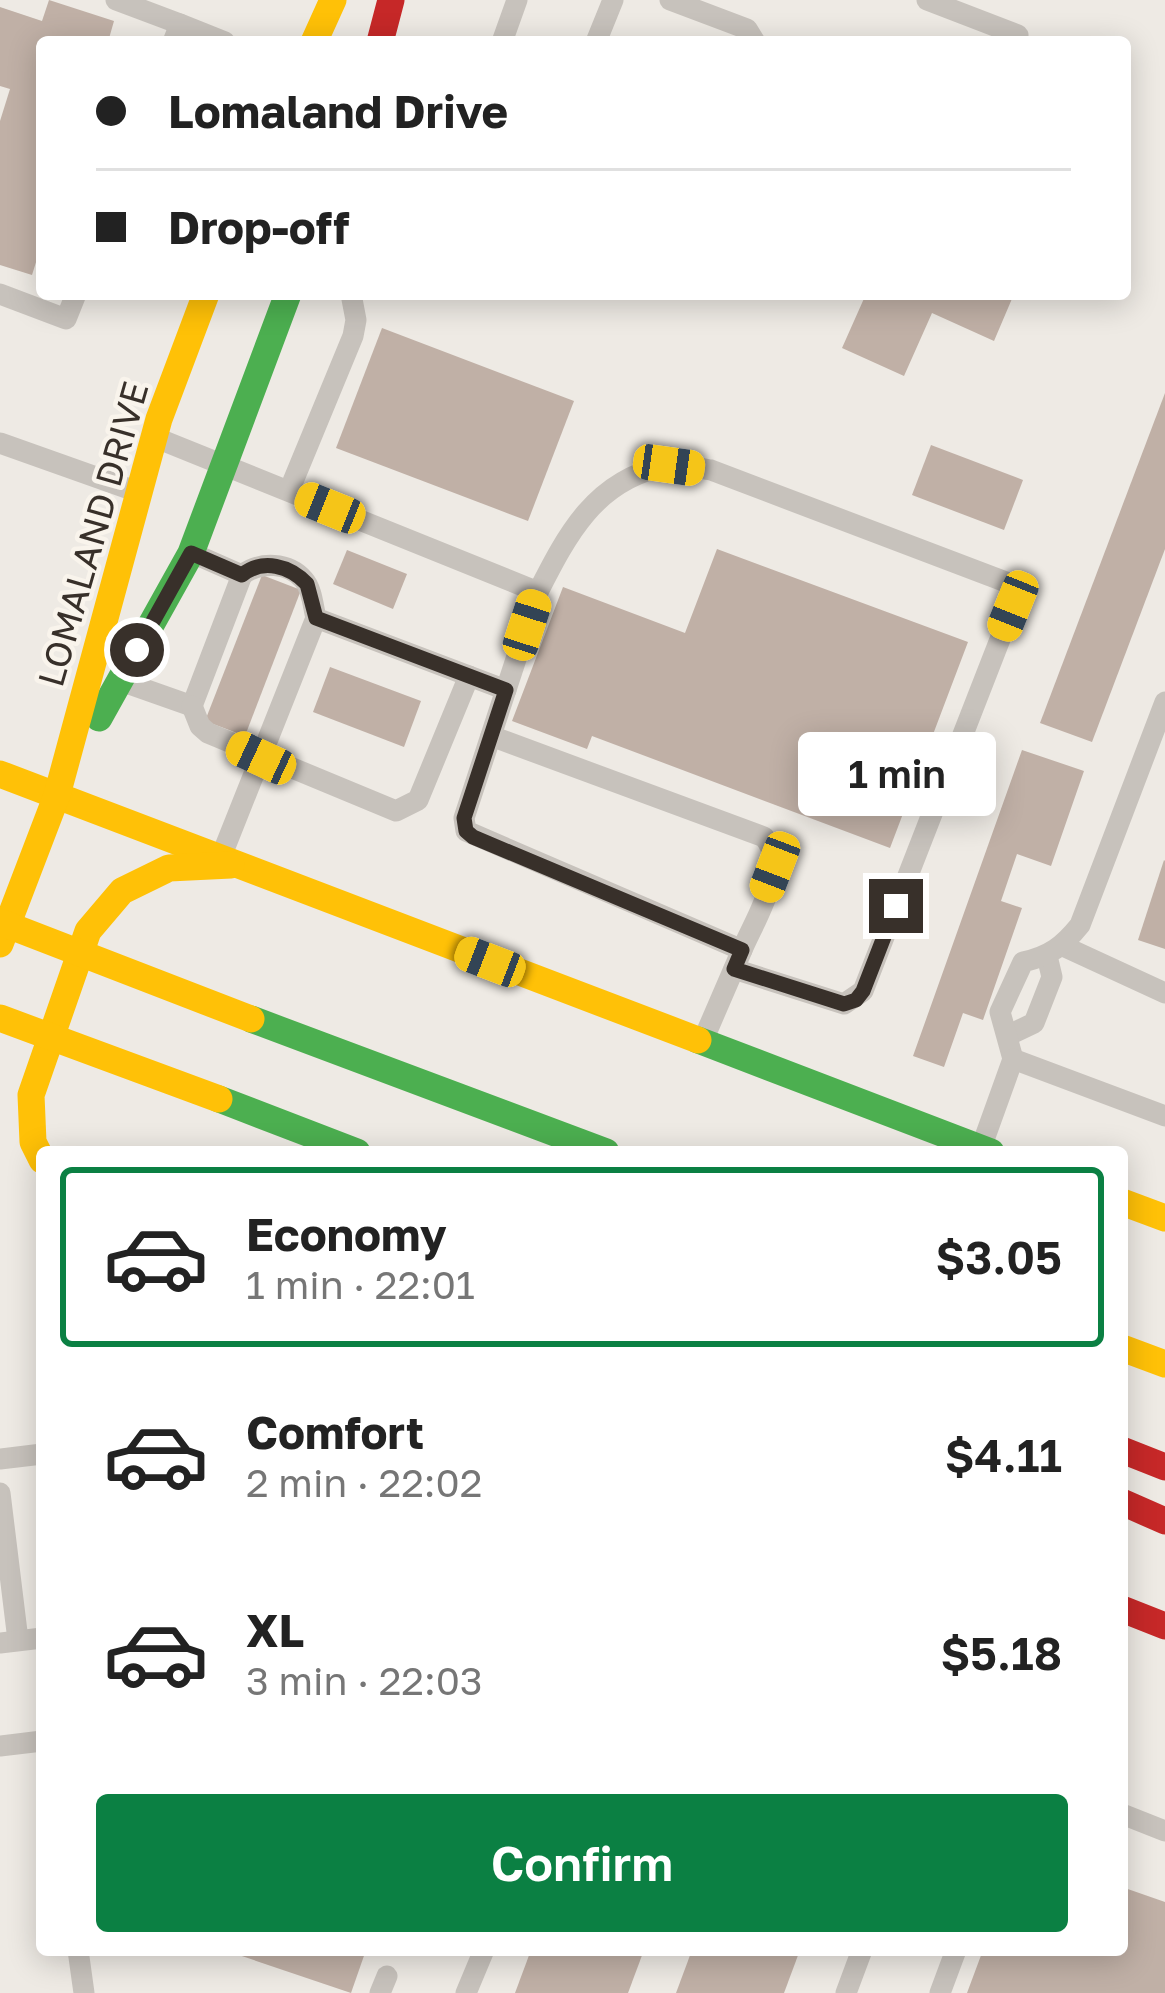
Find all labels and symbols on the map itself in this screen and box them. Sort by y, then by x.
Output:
street label: LOMALAND DRIVE [28,376,157,691]
car [631,442,707,488]
car [290,478,370,538]
car [983,566,1043,646]
car [499,585,555,665]
route start [110,623,164,677]
car [221,726,301,790]
callout: 1 min [797,732,995,816]
car [745,827,805,907]
route end [869,879,923,933]
car [450,932,530,992]

